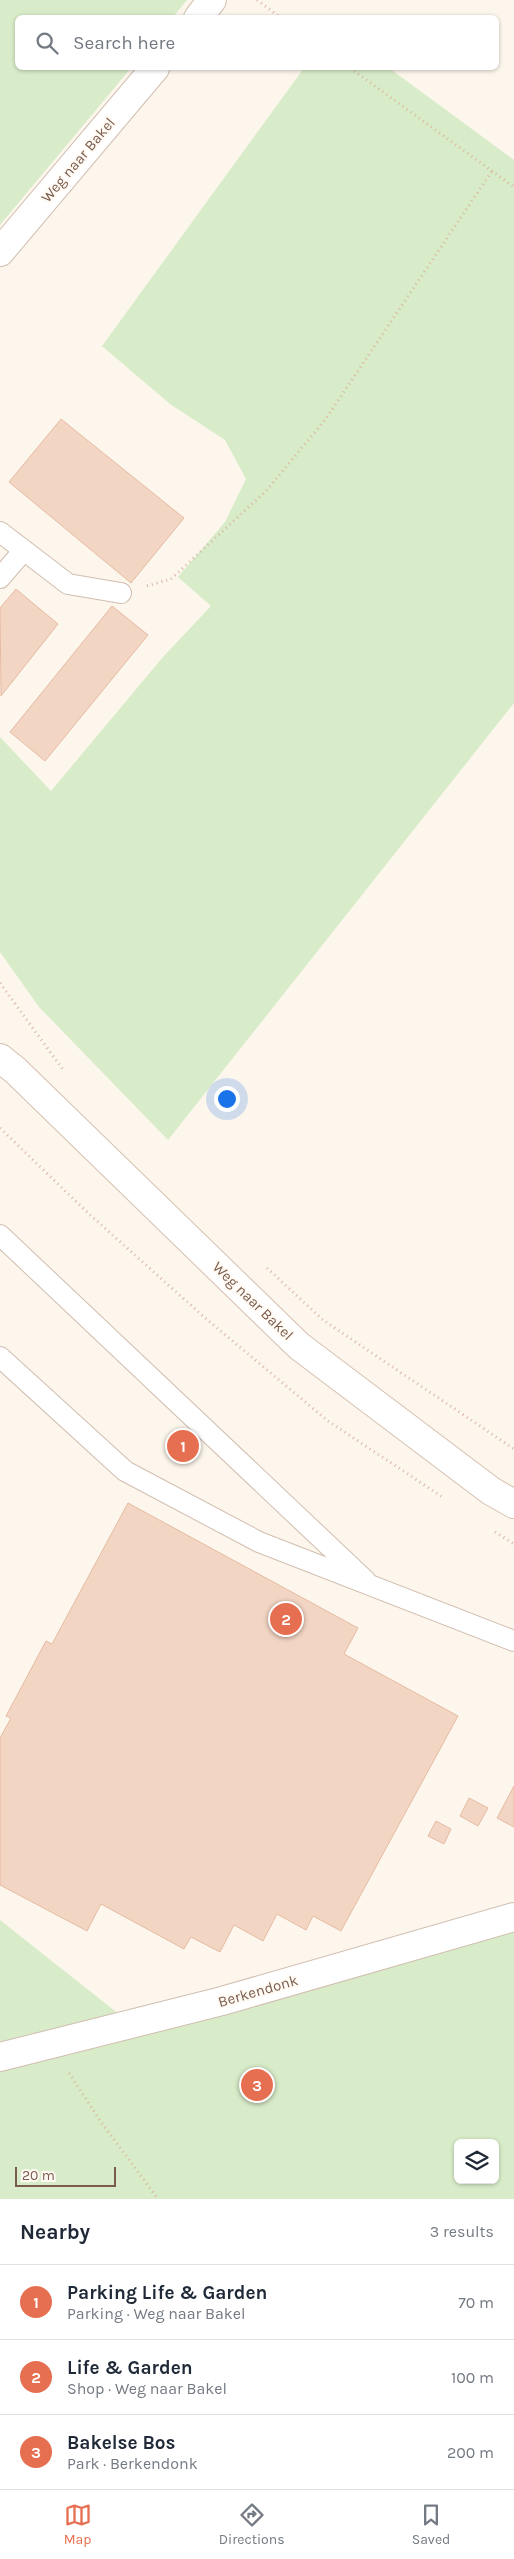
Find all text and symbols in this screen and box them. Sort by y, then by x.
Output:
search box [15,15,499,70]
icon: search [33,29,61,57]
text: Search here [73,32,175,54]
street label: Weg naar Bakel [37,114,119,206]
your location [214,1086,240,1112]
street label: Weg naar Bakel [209,1258,297,1344]
pin: 1 [167,1427,199,1465]
pin: 2 [270,1600,302,1638]
street label: Berkendonk [216,1971,300,2011]
pin: 3 [241,2066,273,2104]
map controls [454,2139,499,2184]
button: layers [454,2139,499,2184]
scale bar [15,2164,116,2187]
text: 20 m [22,2167,55,2184]
text: Nearby [20,2220,90,2244]
text: 3 results [430,2222,494,2241]
text: Parking Life & Garden [67,2282,267,2304]
text: 1 [33,2293,39,2312]
text: 70 m [458,2293,494,2312]
text: Parking · Weg naar Bakel [67,2304,246,2323]
text: Life & Garden [67,2357,193,2379]
text: 2 [31,2368,41,2387]
text: 100 m [451,2368,494,2387]
text: Shop · Weg naar Bakel [67,2379,227,2398]
text: Bakelse Bos [67,2432,176,2454]
text: 3 [31,2443,41,2462]
text: 200 m [447,2443,494,2462]
text: Park · Berkendonk [67,2454,198,2473]
tab: Map [64,2501,92,2548]
tab: Directions [219,2501,285,2548]
tab: Saved [412,2501,450,2548]

